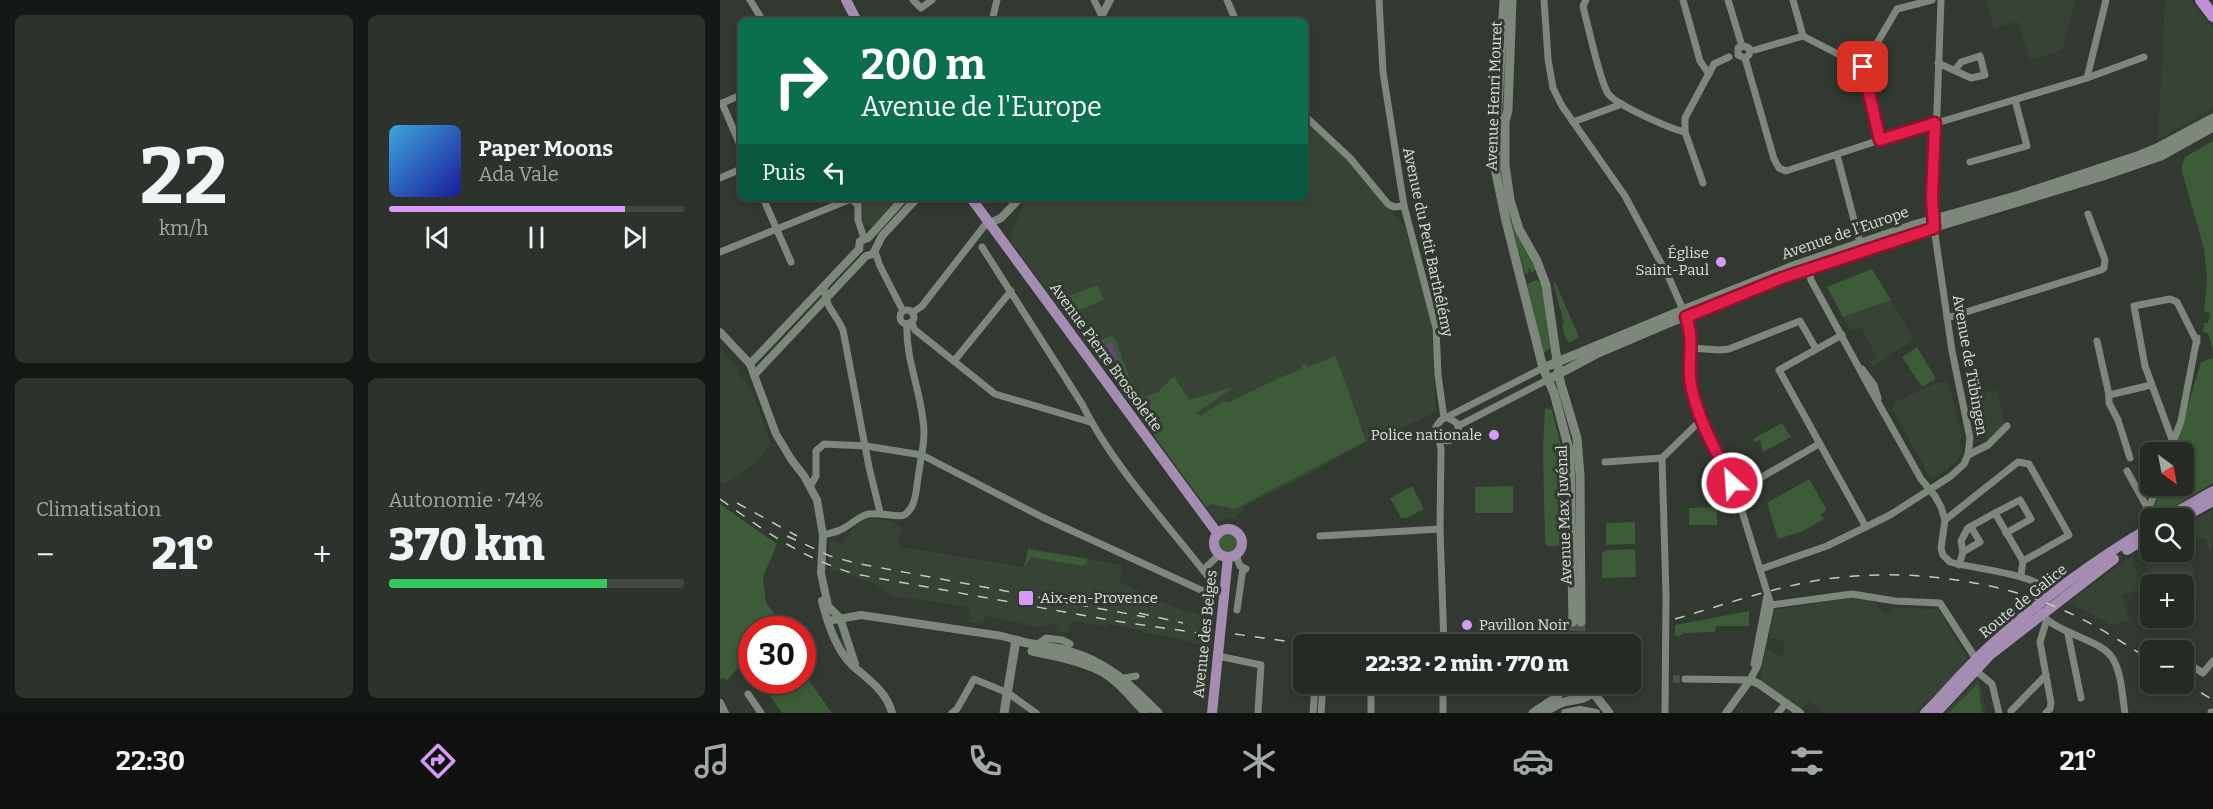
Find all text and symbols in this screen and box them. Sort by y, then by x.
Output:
street label: Avenue Henri Mouret [1482,20,1506,171]
text: 200 m [861,40,986,90]
pin [1837,41,1888,92]
icon: right [762,42,840,120]
icon: arrive [1846,50,1879,83]
text: Avenue de l'Europe [861,91,1102,123]
text: 22 [140,130,228,224]
text: Paper Moons [479,135,613,162]
street label: Avenue du Petit Barthélémy [1399,146,1457,339]
icon: left [818,156,851,189]
text: Puis [762,159,806,186]
text: Ada Vale [479,162,559,186]
street label: Avenue de l'Europe [1779,203,1911,263]
text: km/h [159,216,209,240]
icon: previous [421,221,454,254]
icon: pause [520,221,553,254]
icon: next [618,221,651,254]
place label: Église Saint-Paul [1635,244,1709,279]
marker: Église Saint-Paul [1714,255,1728,269]
street label: Avenue Pierre Brossolette [1046,279,1166,435]
street label: Avenue de Tübingen [1949,293,1991,437]
place label: Police nationale [1371,426,1482,444]
marker: Police nationale [1487,428,1501,442]
north arrow [2140,442,2194,496]
map controls [2140,442,2194,694]
street label: Avenue Max Juvénal [1553,445,1575,585]
position arrow [1700,451,1764,515]
text: Autonomie · 74% [389,488,544,512]
text: Climatisation [36,497,161,521]
button: search [2140,508,2194,562]
text: 370 km [389,518,545,572]
text: 21° [152,527,215,581]
text: − [36,535,54,575]
text: + [313,535,331,575]
street label: Route de Galice [1976,560,2070,642]
street label: Avenue des Belges [1189,569,1221,699]
button: + [2140,574,2194,628]
marker: Aix-en-Provence [1017,589,1035,607]
place label: Aix-en-Provence [1040,589,1158,607]
speed limit sign: 30 [738,616,816,694]
place label: Pavillon Noir [1479,616,1569,634]
marker: Pavillon Noir [1460,618,1474,632]
button: − [2140,640,2194,694]
text: 22:32 · 2 min · 770 m [1365,650,1569,677]
icon: directions [417,740,459,782]
icon: music [691,740,733,782]
icon: phone [964,740,1006,782]
icon: climate [1238,740,1280,782]
icon: car [1512,740,1554,782]
icon: filters [1786,740,1828,782]
text: 22:30 [116,745,185,777]
text: 21° [2059,745,2097,777]

